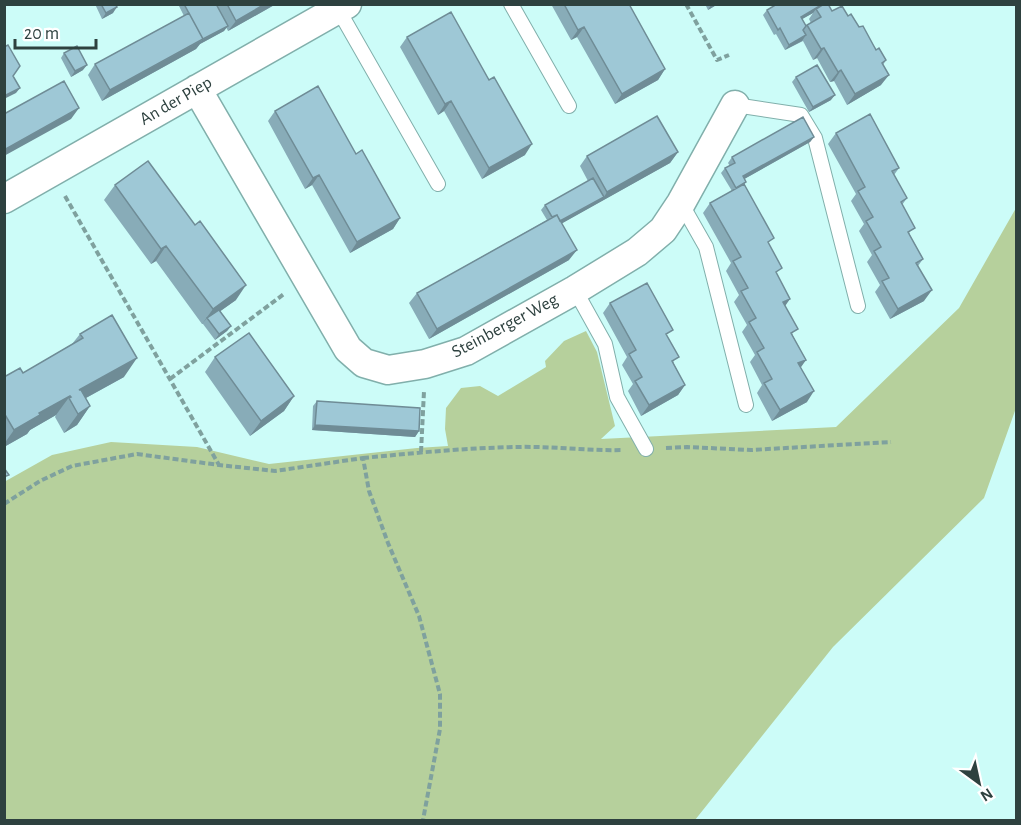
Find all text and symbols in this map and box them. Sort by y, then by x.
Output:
scale bar [15,12,96,50]
text: 20 m [24,25,59,43]
street label: An der Piep [137,73,215,129]
street label: Steinberger Weg [449,290,561,361]
north arrow [949,753,1009,813]
text: N [978,785,996,804]

